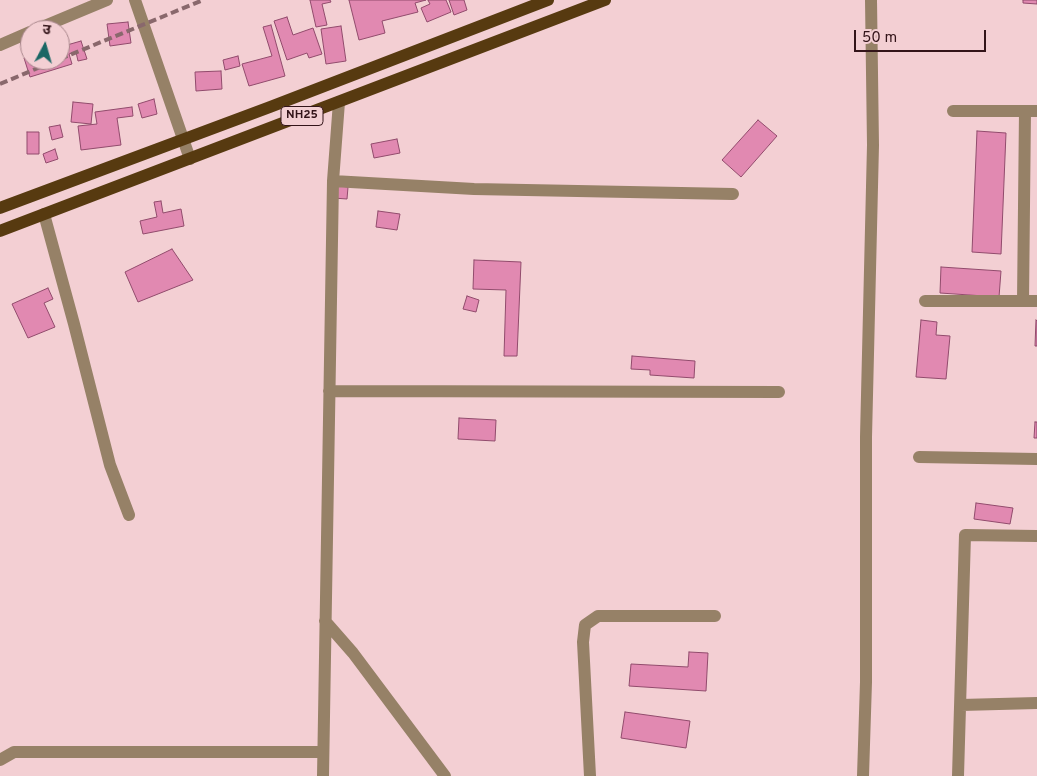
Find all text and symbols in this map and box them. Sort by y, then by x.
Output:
north arrow [20,20,70,70]
scale bar [857,20,990,52]
text: उ [42,22,51,39]
text: 50 m [862,29,897,48]
road number: NH25 [281,106,323,125]

